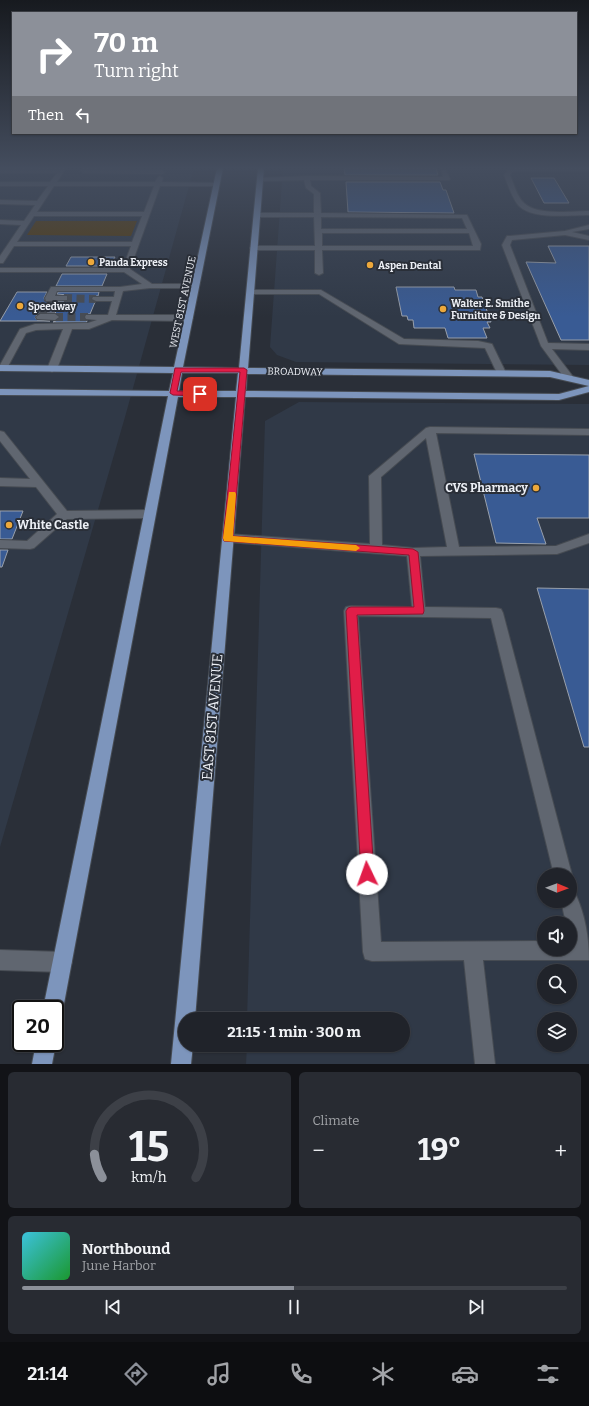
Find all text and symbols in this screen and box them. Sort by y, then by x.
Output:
text: 70 m [94,26,158,59]
icon: right [28,28,80,80]
text: Turn right [94,60,179,82]
icon: left [72,104,94,126]
text: Then [28,106,64,124]
street label: WEST 81ST AVENUE [167,255,199,349]
marker: Panda Express [86,257,96,267]
place label: Panda Express [99,257,168,269]
marker: Aspen Dental [365,260,375,270]
place label: Aspen Dental [378,260,441,272]
place label: Walter E. Smithe Furniture & Design [451,298,541,322]
marker: Speedway [15,301,25,311]
place label: Speedway [28,301,76,313]
marker: Walter E. Smithe Furniture & Design [438,304,448,314]
street label: BROADWAY [267,366,323,378]
pin [183,377,217,411]
icon: arrive [189,383,211,405]
place label: CVS Pharmacy [445,481,528,495]
marker: CVS Pharmacy [531,483,541,493]
place label: White Castle [17,518,89,532]
marker: White Castle [4,520,14,530]
street label: EAST 81ST AVENUE [199,653,226,781]
position arrow [346,853,388,895]
north arrow [537,868,577,908]
map controls [537,868,577,1052]
button: sound [537,916,577,956]
button: search [537,964,577,1004]
speed limit sign: 20 [12,1000,64,1052]
button: layers [537,1012,577,1052]
text: 21:15 · 1 min · 300 m [227,1023,361,1041]
text: Climate [313,1113,359,1128]
text: 15 [129,1122,170,1172]
text: 19° [418,1132,461,1168]
text: − [313,1137,325,1164]
text: + [554,1137,567,1164]
text: km/h [132,1169,167,1186]
text: Northbound [82,1240,170,1258]
text: June Harbor [82,1258,156,1273]
icon: previous [102,1296,124,1318]
icon: pause [283,1296,305,1318]
icon: next [465,1296,487,1318]
icon: directions [122,1360,150,1388]
icon: music [205,1360,233,1388]
icon: phone [287,1360,315,1388]
icon: climate [369,1360,397,1388]
icon: car [451,1360,479,1388]
icon: filters [534,1360,562,1388]
text: 21:14 [27,1363,68,1385]

